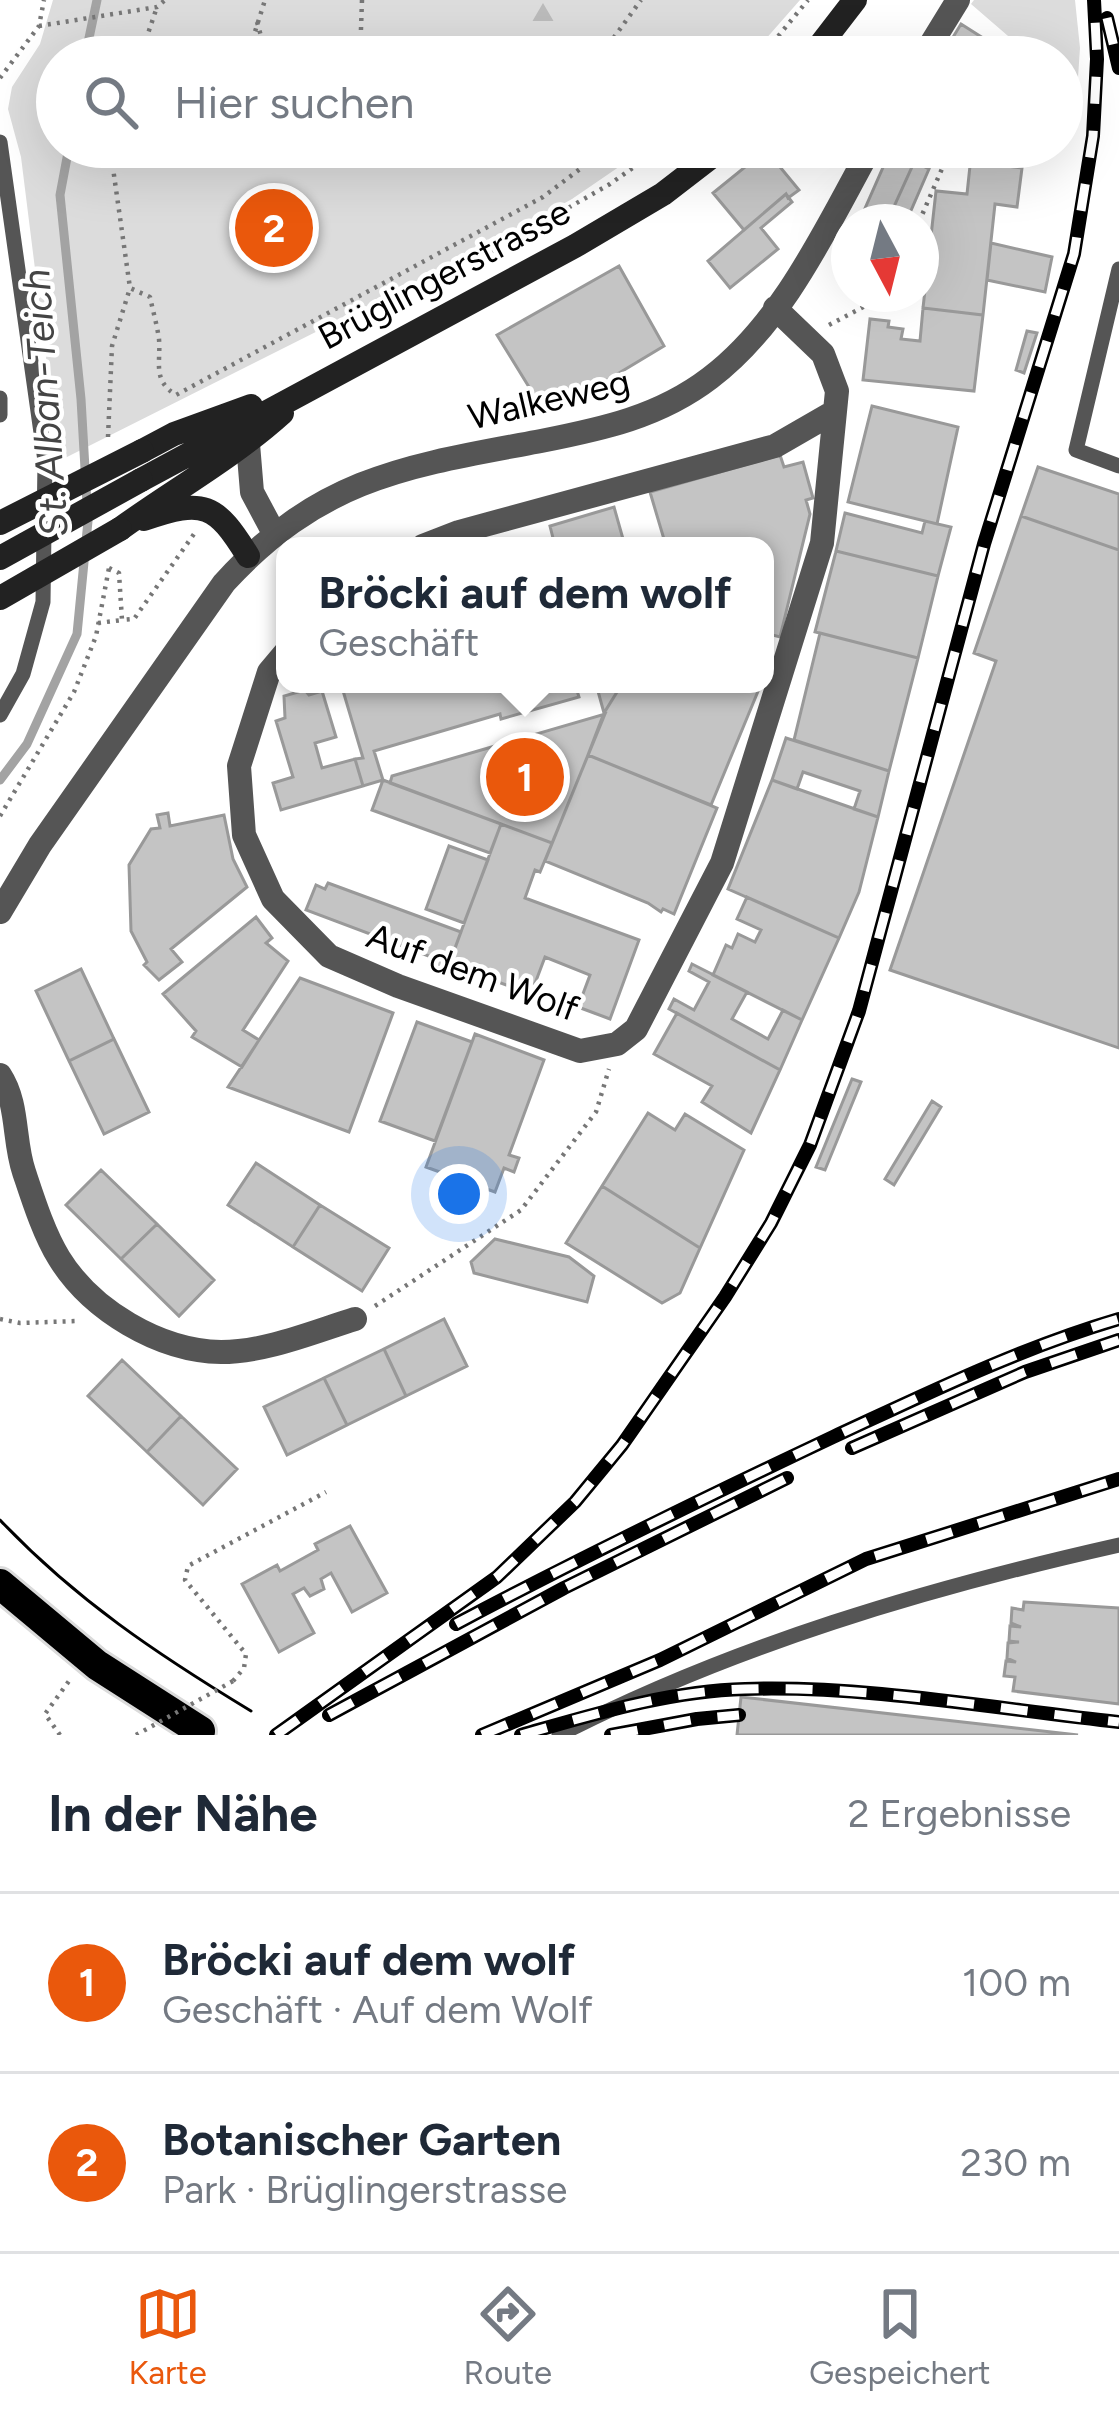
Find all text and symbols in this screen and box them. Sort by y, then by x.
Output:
search box [36,36,1083,168]
icon: search [78,69,144,135]
text: Hier suchen [174,75,414,129]
pin: 2 [235,183,313,273]
street label: Brüglingerstrasse [311,190,577,358]
north arrow [831,204,939,312]
water label: St. Alban-Teich [12,268,78,538]
street label: Walkeweg [464,360,634,438]
popup [276,537,774,693]
text: Bröcki auf dem wolf [318,565,732,619]
text: Geschäft [318,619,479,666]
pin: 1 [486,732,564,822]
street label: Auf dem Wolf [361,914,585,1030]
your location [429,1164,489,1224]
text: In der Nähe [48,1783,318,1844]
text: 2 Ergebnisse [848,1790,1071,1837]
text: Bröcki auf dem wolf [162,1932,575,1986]
text: 1 [79,1959,95,2006]
text: 100 m [962,1959,1071,2006]
text: Geschäft · Auf dem Wolf [162,1986,593,2033]
text: Botanischer Garten [162,2112,561,2166]
text: 2 [76,2139,98,2186]
text: 230 m [960,2139,1071,2186]
text: Park · Brüglingerstrasse [162,2166,567,2213]
tab: Karte [128,2281,207,2392]
tab: Route [464,2281,552,2392]
tab: Gespeichert [809,2281,991,2392]

